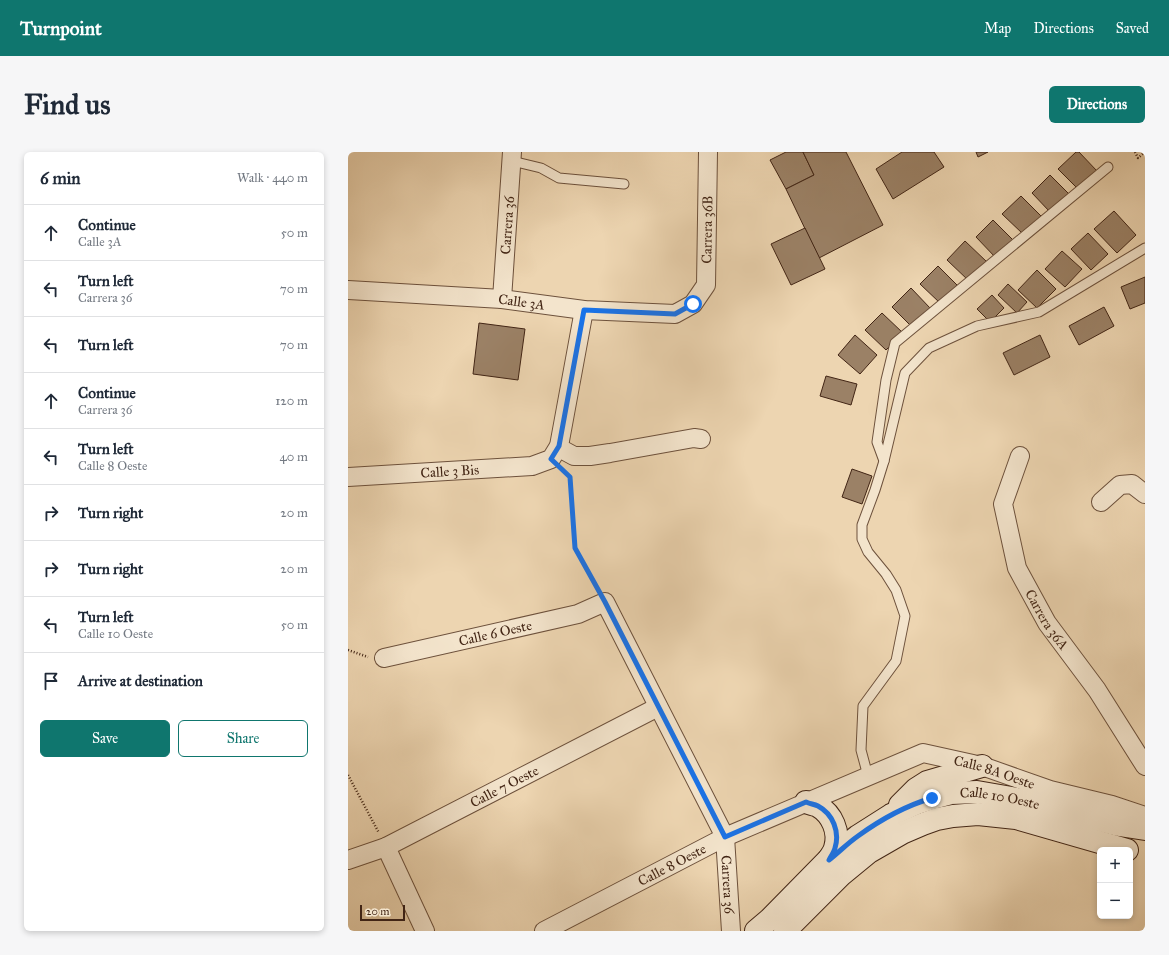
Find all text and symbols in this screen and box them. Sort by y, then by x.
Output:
text: Turnpoint [20,17,102,40]
text: Map [984,20,1011,37]
text: Directions [1033,20,1094,37]
text: Saved [1116,20,1149,37]
button: Directions [1049,86,1145,123]
text: Find us [24,87,110,122]
text: 6 min [40,168,81,189]
text: Walk · 440 m [237,170,308,186]
street label: Carrera 36 [497,194,518,255]
street label: Carrera 36B [698,196,716,264]
text: Continue [78,216,136,234]
icon: ahead [40,222,62,244]
text: 50 m [281,225,308,241]
text: Calle 3A [78,234,122,250]
text: Turn left [78,272,134,290]
icon: left [40,278,62,300]
text: 70 m [280,281,308,297]
text: Carrera 36 [78,290,132,306]
street label: Calle 3A [497,290,546,313]
route start [684,295,702,313]
icon: left [40,334,62,356]
text: Turn left [78,336,134,354]
text: 70 m [280,337,308,353]
text: Continue [78,384,136,402]
icon: ahead [40,390,62,412]
text: 120 m [275,393,308,409]
text: Carrera 36 [78,402,132,418]
text: Turn left [78,440,134,458]
icon: left [40,446,62,468]
text: 40 m [279,449,308,465]
text: Calle 8 Oeste [78,458,147,474]
street label: Calle 3 Bis [420,461,480,481]
icon: right [40,502,62,524]
text: Turn right [78,504,143,522]
text: 20 m [280,505,308,521]
icon: right [40,558,62,580]
text: Turn right [78,560,143,578]
text: 20 m [280,561,308,577]
street label: Carrera 36A [1022,586,1073,653]
text: Turn left [78,608,134,626]
icon: left [40,614,62,636]
street label: Calle 6 Oeste [457,616,534,649]
text: 50 m [281,617,308,633]
text: Calle 10 Oeste [78,626,153,642]
icon: arrive [40,670,62,692]
text: Arrive at destination [78,672,203,690]
button: Save [40,720,170,757]
button: Share [178,720,308,757]
street label: Calle 8A Oeste [952,752,1037,793]
street label: Calle 7 Oeste [467,761,541,811]
street label: Calle 10 Oeste [959,783,1042,813]
route end [923,789,941,807]
street label: Calle 8 Oeste [635,840,709,889]
map controls [1097,847,1133,919]
button: + [1097,847,1133,883]
street label: Carrera 36 [718,855,738,915]
button: − [1097,883,1133,919]
scale bar [360,903,405,922]
text: 20 m [366,905,389,918]

